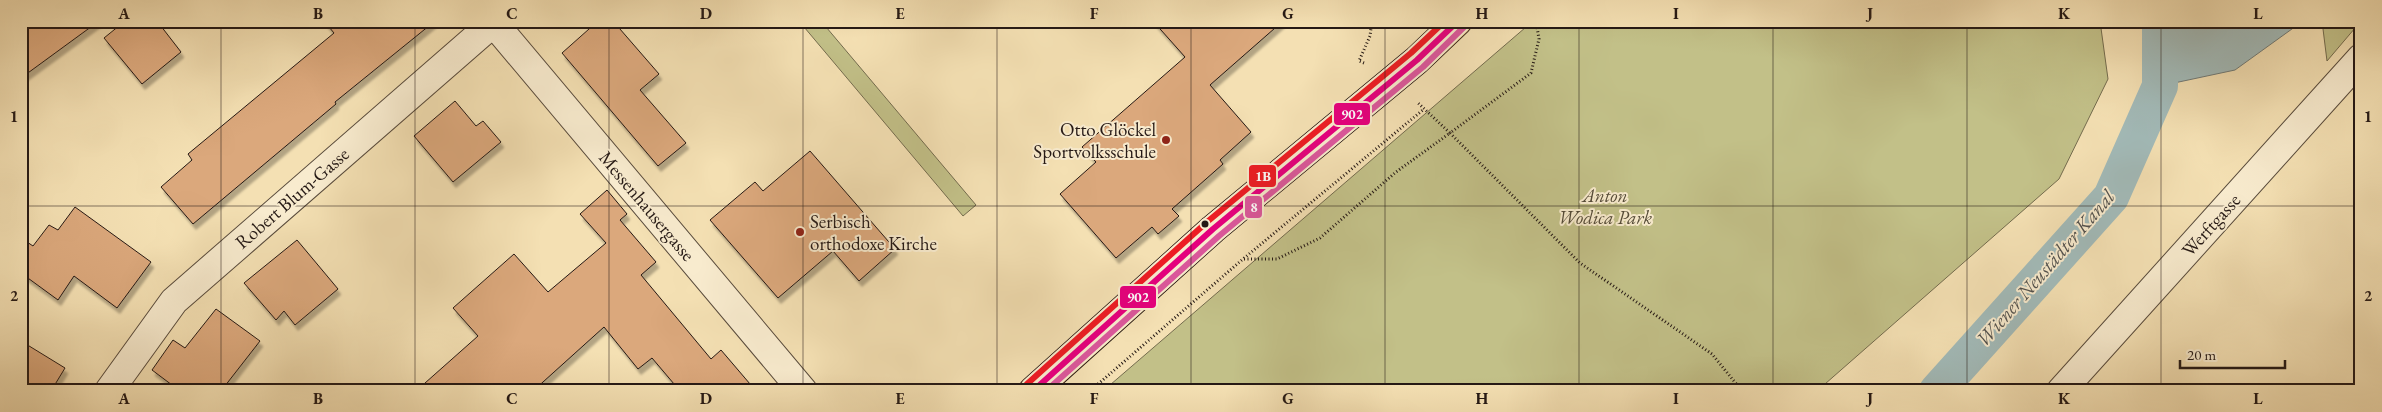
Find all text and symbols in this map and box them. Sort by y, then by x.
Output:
text: A [117,3,130,24]
text: B [313,3,323,24]
text: C [506,3,518,24]
text: D [700,3,712,24]
text: E [895,3,905,24]
text: F [1090,3,1099,24]
text: G [1282,3,1294,24]
text: H [1476,3,1489,24]
text: I [1673,3,1679,24]
text: J [1865,3,1873,24]
text: K [2058,3,2071,24]
text: L [2253,3,2263,24]
line badge: 902 [1333,102,1371,126]
text: 902 [1341,105,1364,123]
text: 1 [10,106,18,127]
text: 1 [2364,106,2372,127]
place label: Otto Glöckel Sportvolksschule [1033,117,1156,164]
marker: Otto Glöckel Sportvolksschule [1160,134,1172,146]
street label: Robert Blum-Gasse [230,142,354,254]
street label: Messenhausergasse [593,146,701,266]
line badge: 1B [1248,164,1277,188]
text: 1B [1255,167,1271,185]
park label: Anton Wodica Park [1558,183,1652,230]
water label: Wiener Neustädter Kanal [1970,183,2121,352]
street label: Werftgasse [2176,188,2246,262]
line badge: 8 [1244,195,1263,219]
text: 8 [1250,198,1258,216]
place label: Serbisch orthodoxe Kirche [810,209,937,256]
unlabelled marker [1200,219,1210,229]
marker: Serbisch orthodoxe Kirche [794,226,806,238]
text: 2 [10,285,19,306]
line badge: 902 [1119,285,1157,309]
text: 2 [2364,285,2373,306]
text: 902 [1127,288,1150,306]
scale bar [2180,337,2284,369]
text: 20 m [2187,345,2216,364]
text: A [117,388,130,409]
text: B [313,388,323,409]
text: C [506,388,518,409]
text: D [700,388,712,409]
text: E [895,388,905,409]
text: F [1090,388,1099,409]
text: G [1282,388,1294,409]
text: H [1476,388,1489,409]
text: I [1673,388,1679,409]
text: J [1865,388,1873,409]
text: K [2058,388,2071,409]
text: L [2253,388,2263,409]

